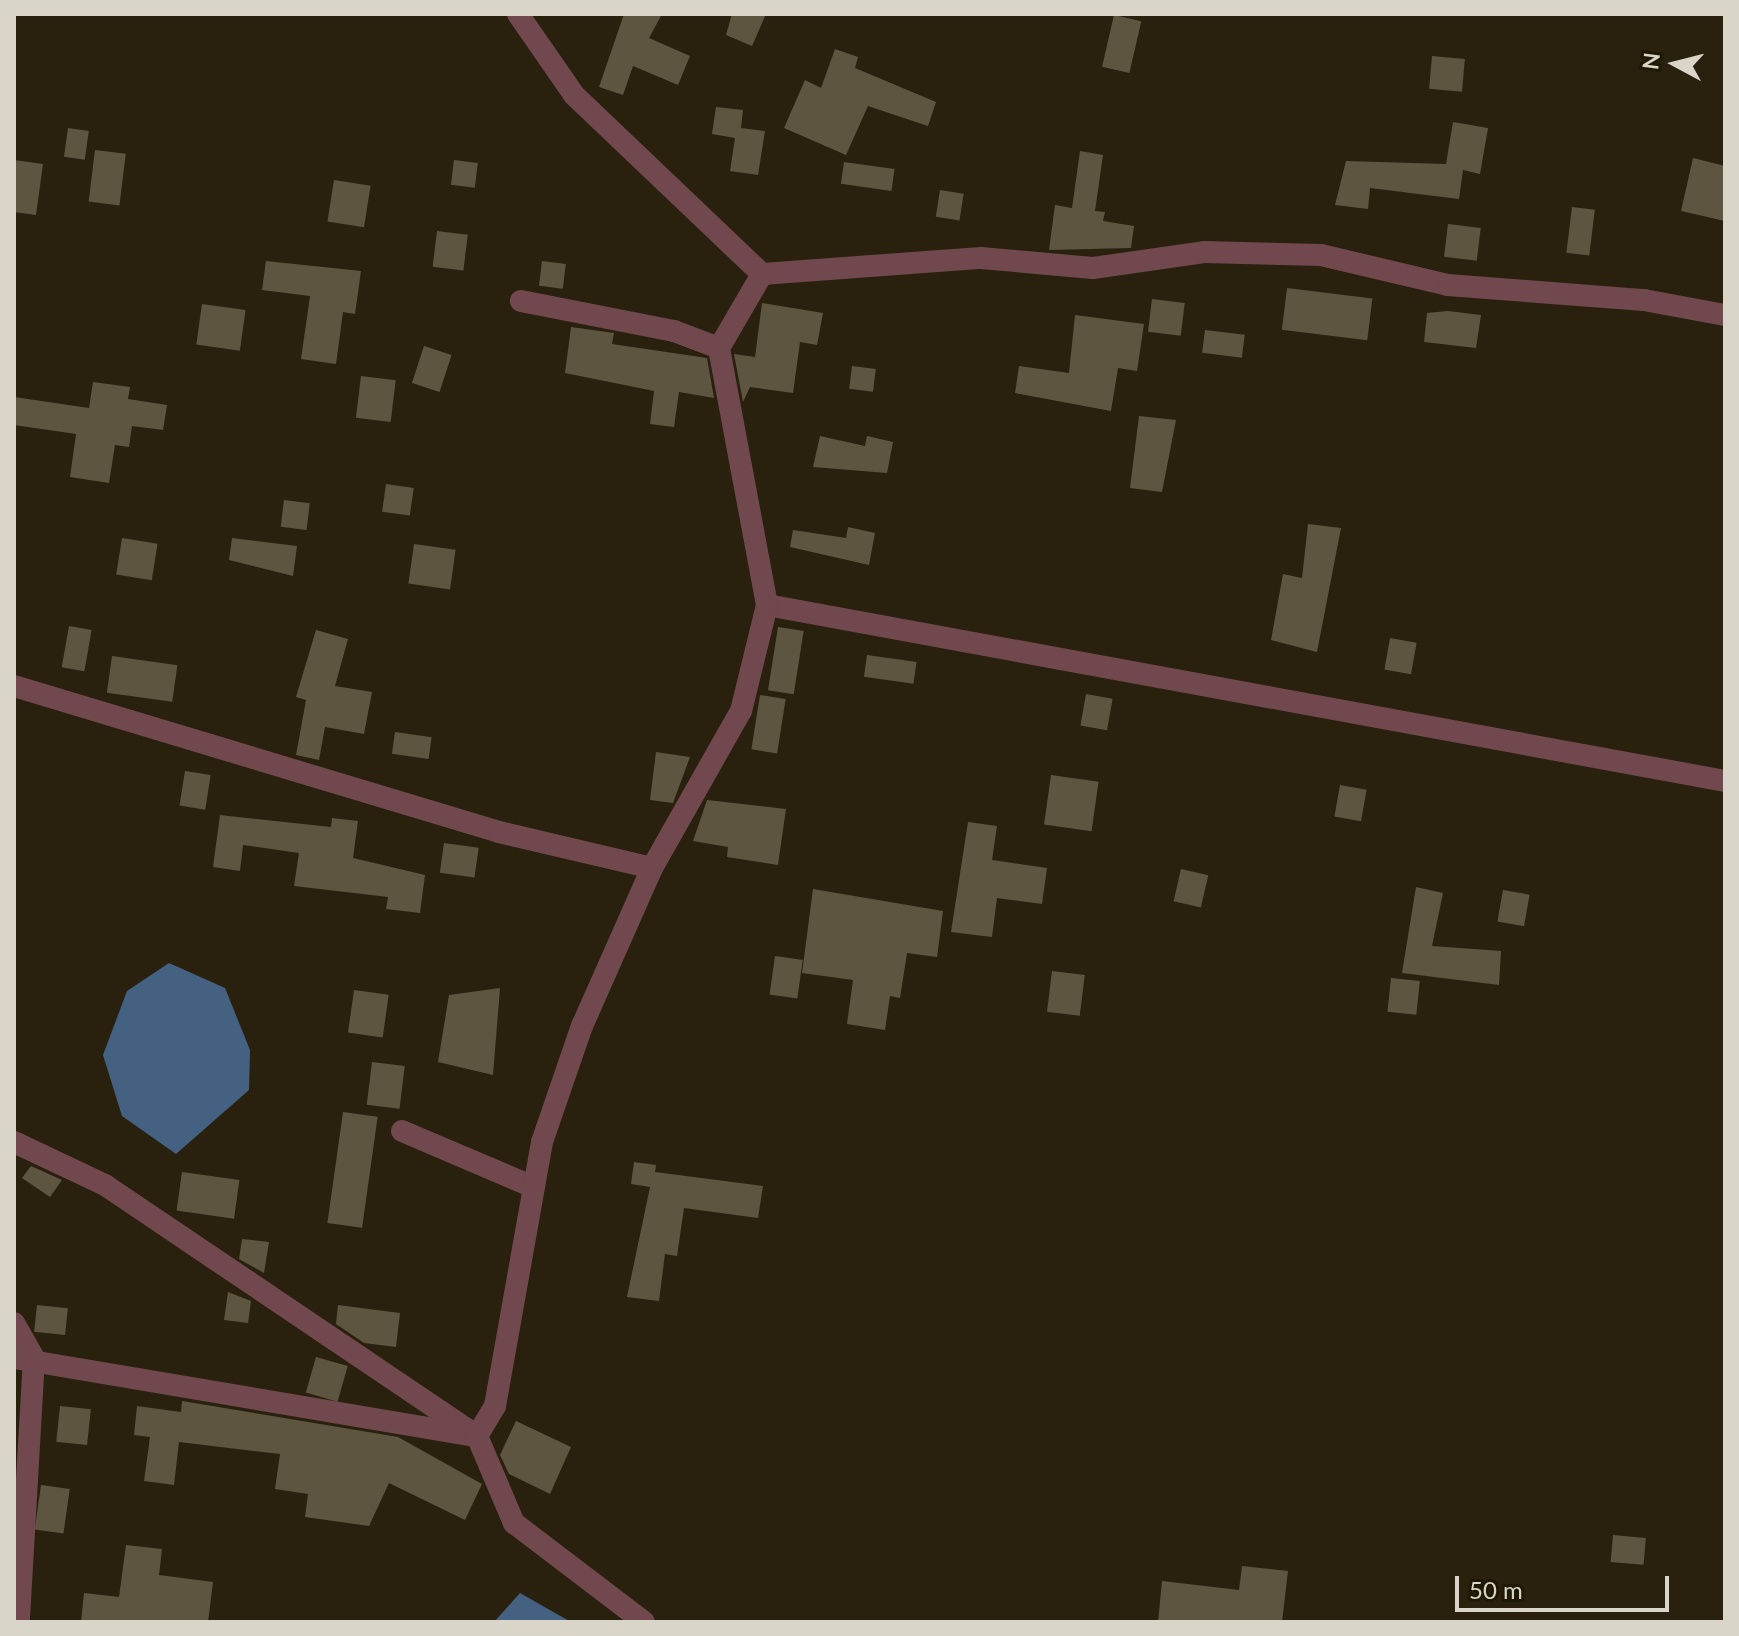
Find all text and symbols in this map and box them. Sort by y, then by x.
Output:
north arrow [1635,24,1715,104]
text: N [1636,51,1665,71]
scale bar [1459,1560,1673,1610]
text: 50 m [1469,1575,1523,1604]

